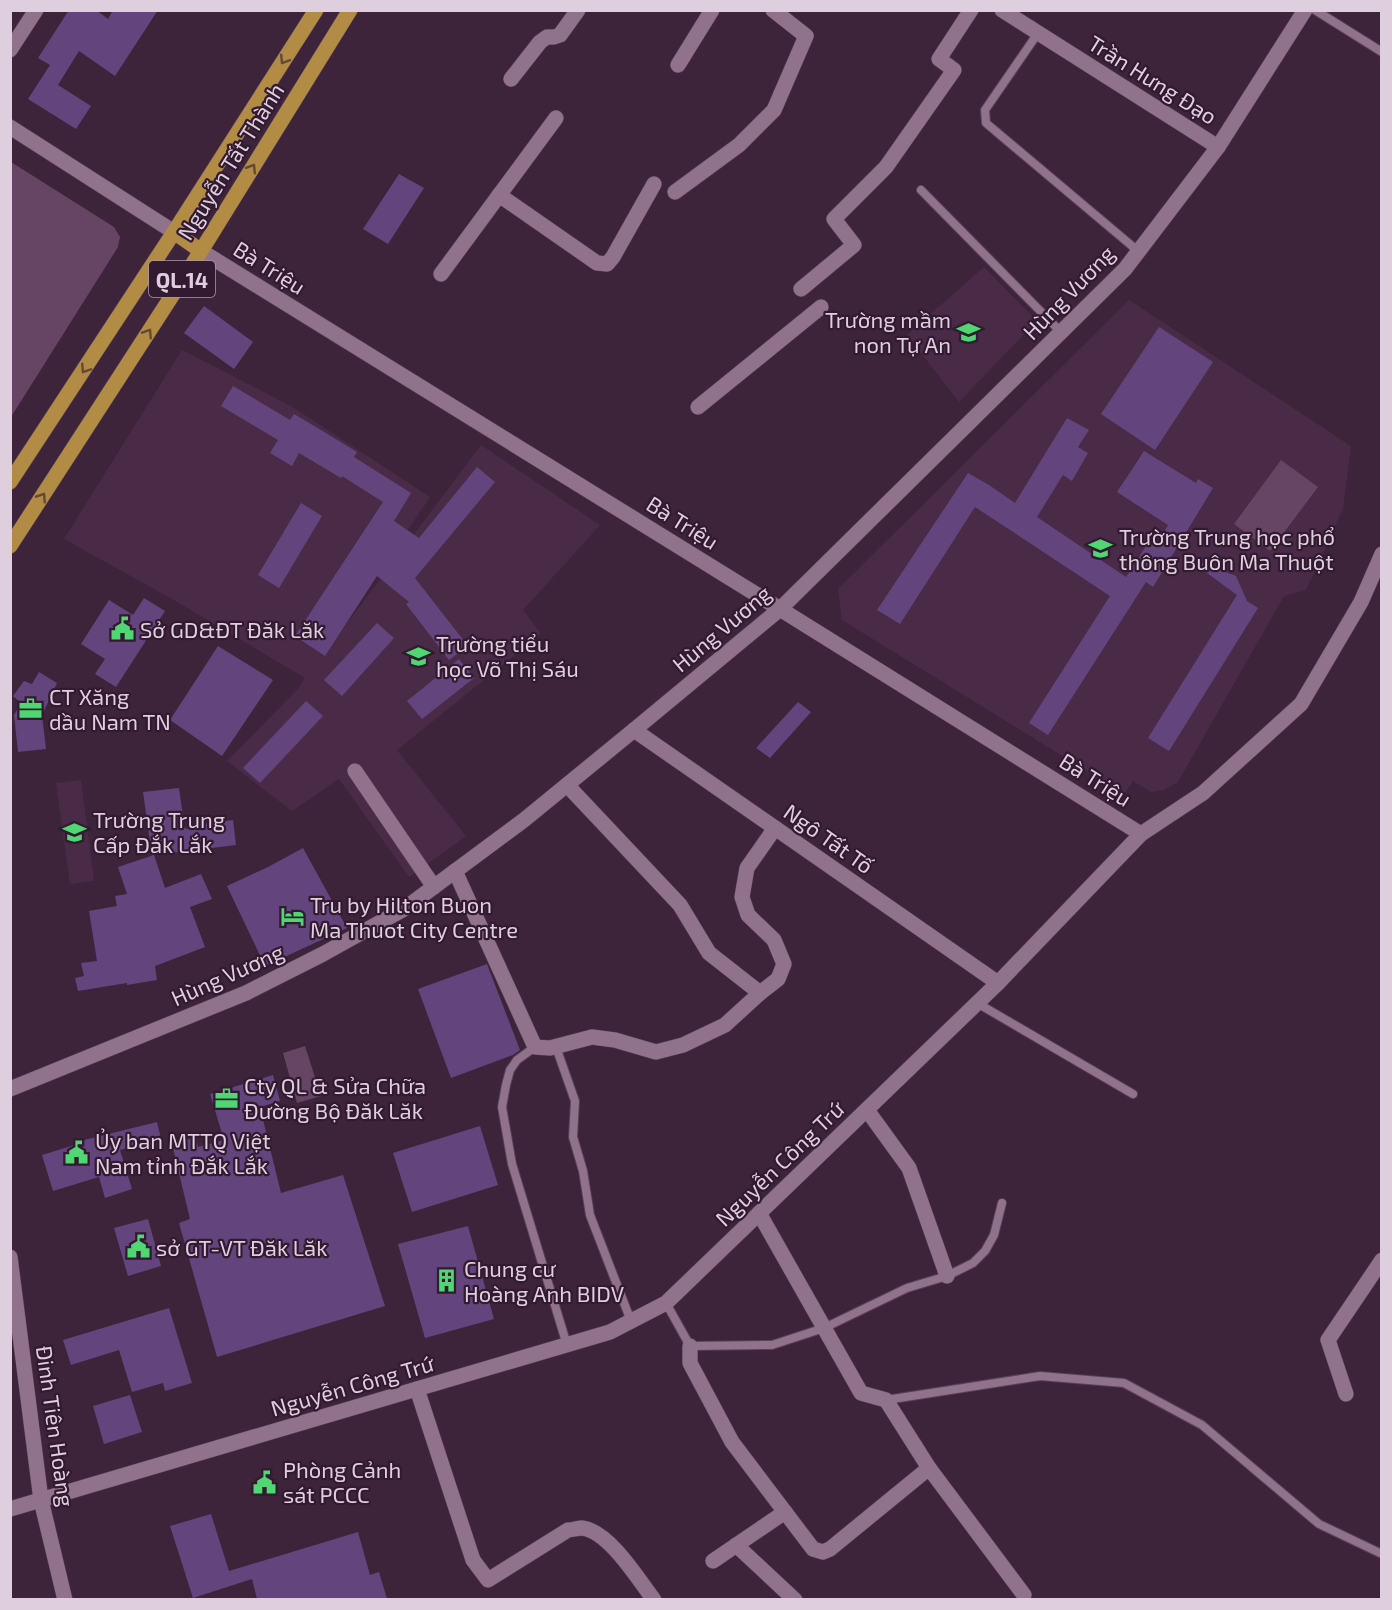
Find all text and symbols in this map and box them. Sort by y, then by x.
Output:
street label: Trần Hưng Đạo [1084,29,1222,129]
one-way arrow [280,53,291,64]
street label: Nguyễn Tất Thành [171,78,289,244]
one-way arrow [245,164,257,174]
street label: Bà Triệu [229,235,311,299]
street label: Hùng Vương [1017,240,1119,344]
road number: QL.14 [149,261,215,297]
place label: Trường mầm non Tự An [825,306,951,357]
school or university icon: Trường mầm non Tự An [956,319,982,345]
one-way arrow [141,329,152,340]
one-way arrow [80,363,92,373]
street label: Bà Triệu [642,490,724,554]
one-way arrow [35,493,47,503]
place label: Trường Trung học phổ thông Buôn Ma Thuột [1119,523,1335,574]
school or university icon: Trường Trung học phổ thông Buôn Ma Thuột [1088,536,1114,562]
street label: Hùng Vương [667,579,775,677]
public building icon: Sở GD&ĐT Đăk Lăk [109,616,135,642]
place label: Sở GD&ĐT Đăk Lăk [140,616,324,642]
place label: Trường tiểu học Võ Thị Sáu [436,630,579,681]
school or university icon: Trường tiểu học Võ Thị Sáu [405,643,431,669]
place label: CT Xăng dầu Nam TN [49,683,171,734]
office icon: CT Xăng dầu Nam TN [18,696,44,722]
street label: Bà Triệu [1055,747,1137,811]
street label: Ngô Tất Tố [779,798,879,878]
place label: Trường Trung Cấp Đắk Lắk [93,806,225,857]
school or university icon: Trường Trung Cấp Đắk Lắk [62,819,88,845]
place label: Tru by Hilton Buon Ma Thuot City Centre [310,891,518,942]
hotel icon: Tru by Hilton Buon Ma Thuot City Centre [279,904,305,930]
street label: Hùng Vương [167,938,287,1010]
place label: Cty QL & Sửa Chữa Đường Bộ Đăk Lăk [244,1072,426,1123]
office icon: Cty QL & Sửa Chữa Đường Bộ Đăk Lăk [213,1085,239,1111]
street label: Nguyễn Công Trứ [709,1095,849,1231]
place label: Ủy ban MTTQ Việt Nam tỉnh Đắk Lắk [95,1127,271,1178]
public building icon: Ủy ban MTTQ Việt Nam tỉnh Đắk Lắk [64,1140,90,1166]
public building icon: sở GT-VT Đăk Lăk [125,1234,151,1260]
place label: sở GT-VT Đăk Lăk [156,1234,327,1260]
place label: Chung cư Hoàng Anh BIDV [464,1255,625,1306]
building icon: Chung cư Hoàng Anh BIDV [433,1268,459,1294]
street label: Đinh Tiên Hoàng [32,1344,80,1508]
street label: Nguyễn Công Trứ [267,1349,437,1421]
place label: Phòng Cảnh sát PCCC [283,1456,401,1507]
public building icon: Phòng Cảnh sát PCCC [252,1469,278,1495]

